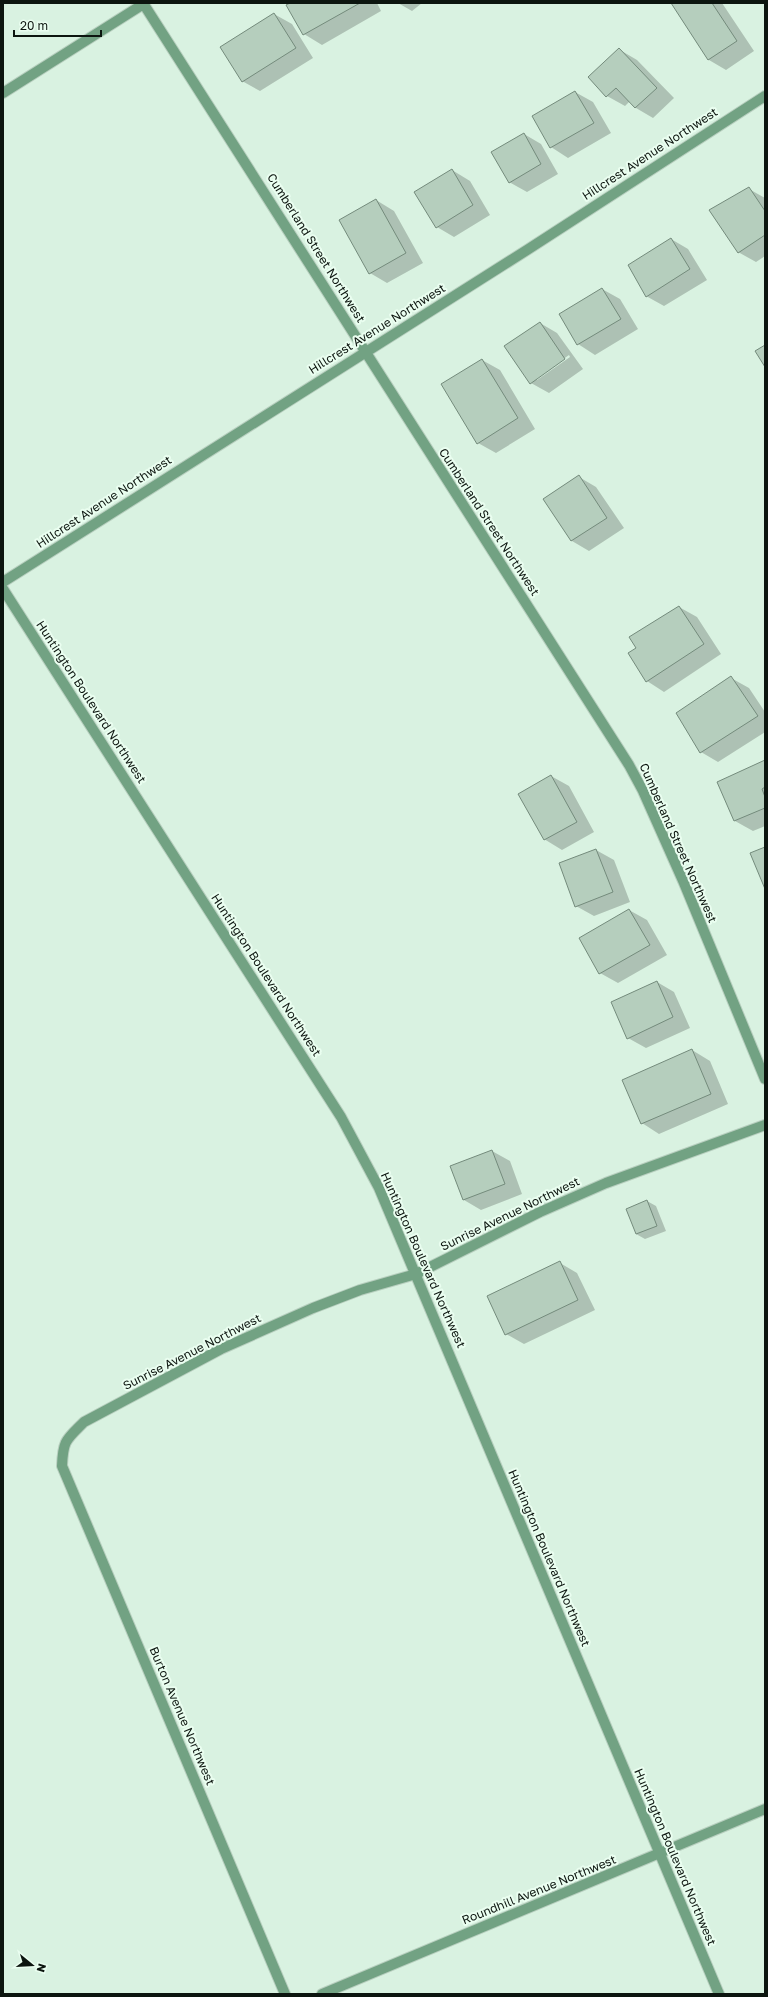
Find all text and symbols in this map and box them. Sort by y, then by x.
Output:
scale bar [14,12,101,38]
text: 20 m [20,18,48,33]
street label: Hillcrest Avenue Northwest [579,104,720,203]
street label: Cumberland Street Northwest [264,170,369,325]
street label: Hillcrest Avenue Northwest [306,280,448,377]
street label: Cumberland Street Northwest [436,445,543,599]
street label: Hillcrest Avenue Northwest [33,452,174,551]
street label: Huntington Boulevard Northwest [33,618,150,786]
street label: Cumberland Street Northwest [636,761,721,925]
street label: Huntington Boulevard Northwest [208,891,325,1059]
street label: Huntington Boulevard Northwest [378,1170,469,1350]
street label: Sunrise Avenue Northwest [438,1173,582,1254]
street label: Sunrise Avenue Northwest [120,1310,263,1393]
street label: Huntington Boulevard Northwest [505,1467,594,1649]
street label: Burton Avenue Northwest [146,1644,219,1787]
street label: Huntington Boulevard Northwest [631,1766,720,1948]
street label: Roundhill Avenue Northwest [460,1852,618,1927]
north arrow [12,1945,52,1985]
text: N [35,1962,49,1974]

